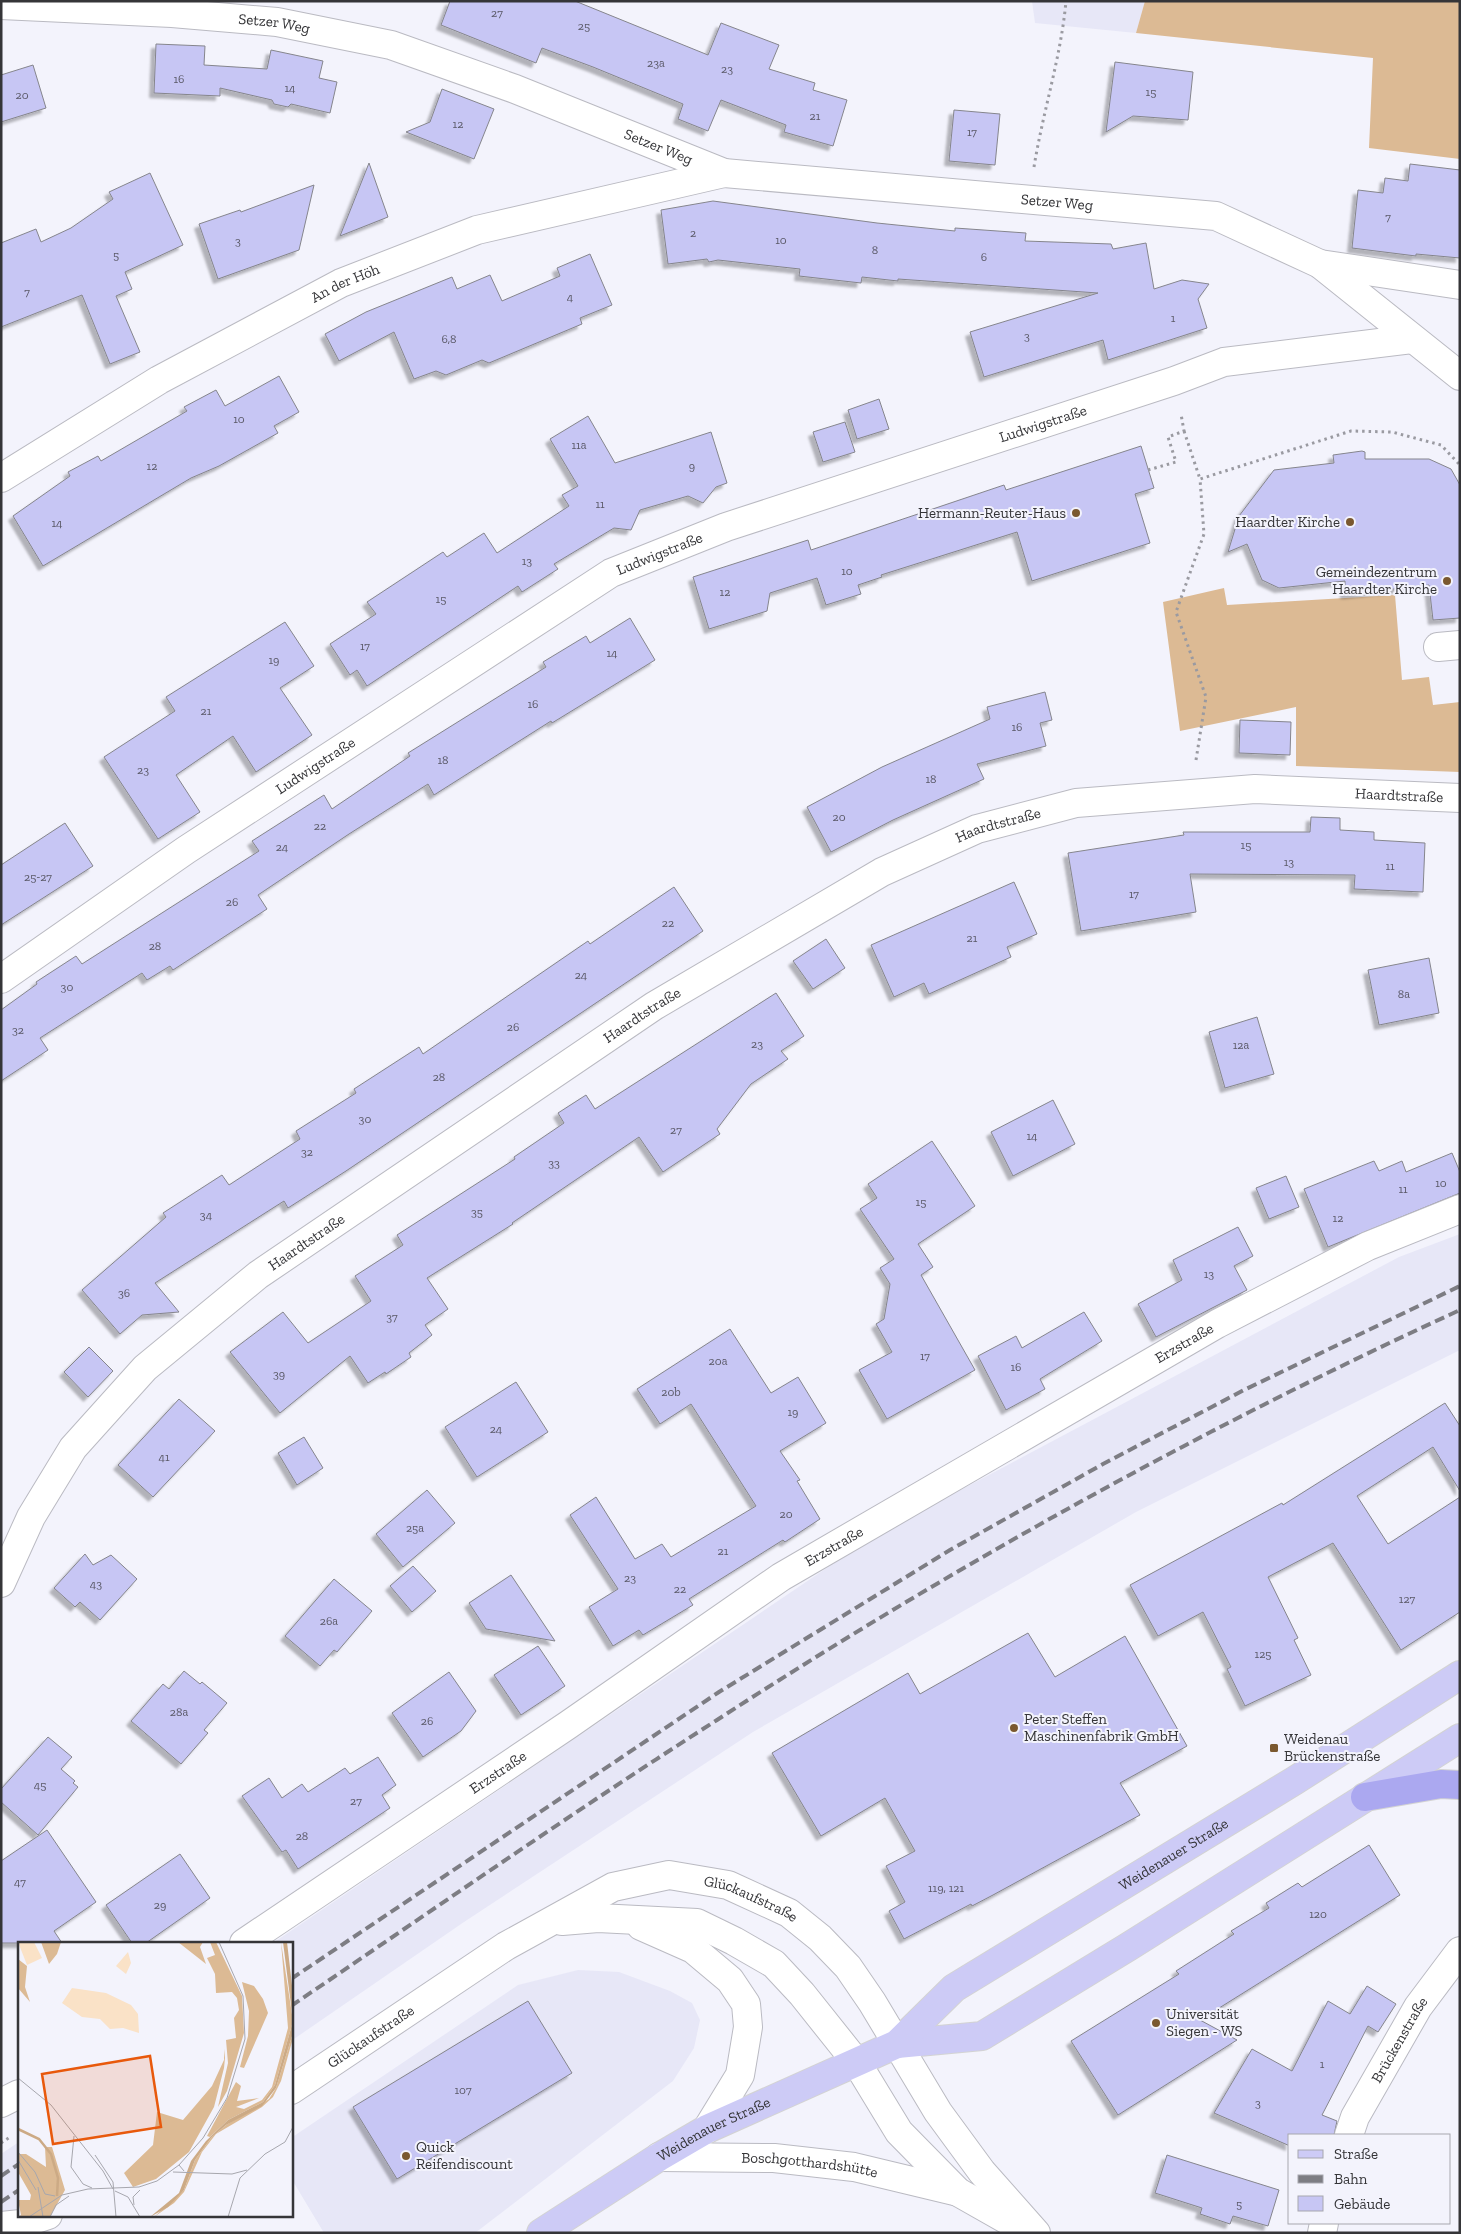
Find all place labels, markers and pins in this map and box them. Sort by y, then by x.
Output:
place label: Hermann-Reuter-Haus [918,504,1066,522]
marker: Hermann-Reuter-Haus [1070,507,1082,519]
place label: Haardter Kirche [1235,513,1340,531]
marker: Haardter Kirche [1344,516,1356,528]
place label: Gemeindezentrum Haardter Kirche [1316,563,1437,598]
marker: Gemeindezentrum Haardter Kirche [1441,575,1453,587]
place label: Peter Steffen Maschinenfabrik GmbH [1024,1710,1179,1745]
marker: Peter Steffen Maschinenfabrik GmbH [1008,1722,1020,1734]
place label: Weidenau Brückenstraße [1284,1730,1380,1765]
marker: Weidenau Brückenstraße [1268,1742,1280,1754]
place label: Universität Siegen - WS [1166,2005,1243,2040]
marker: Universität Siegen - WS [1150,2017,1162,2029]
place label: Quick Reifendiscount [416,2138,513,2173]
marker: Quick Reifendiscount [400,2150,412,2162]

